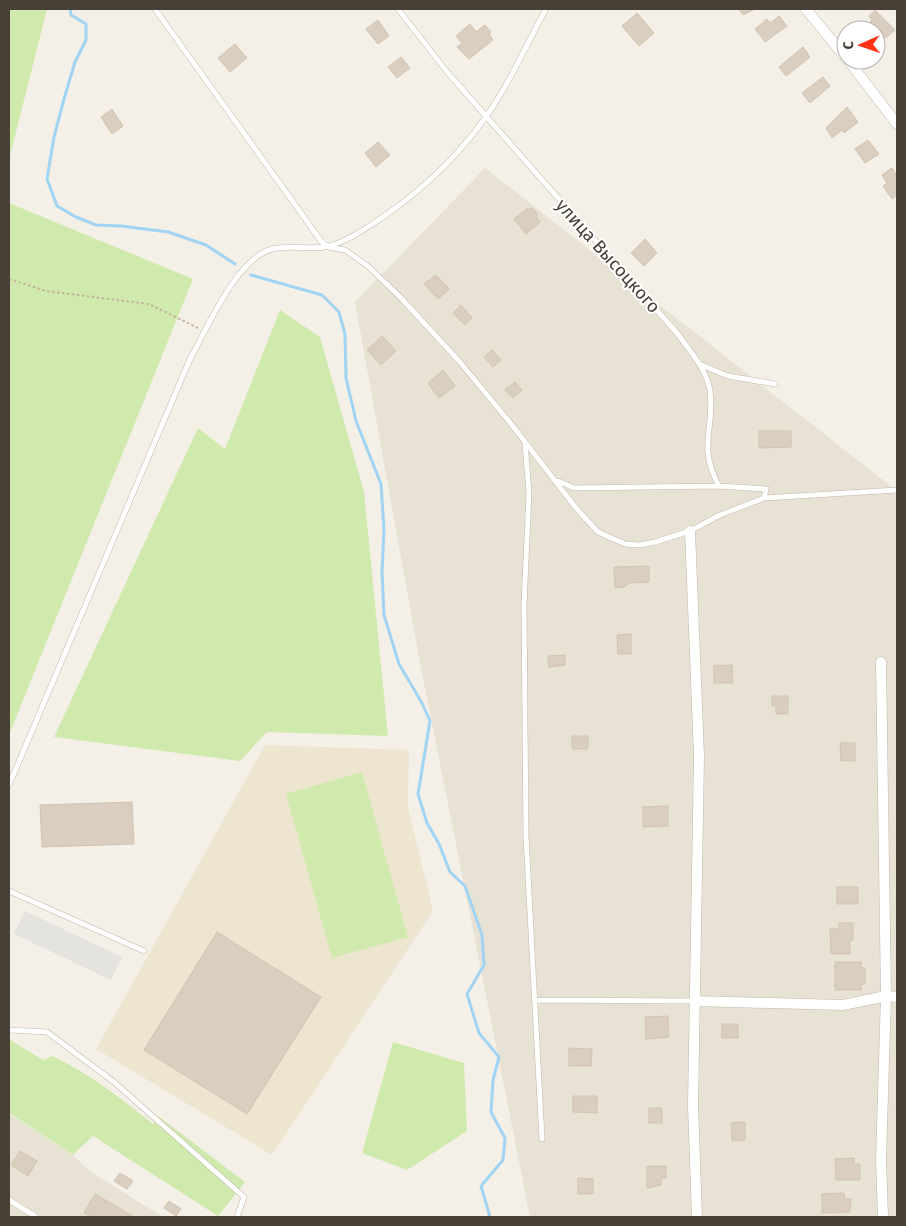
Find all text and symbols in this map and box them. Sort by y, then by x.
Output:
north arrow [836,20,886,70]
text: С [840,41,857,50]
street label: улица Высоцкого [551,194,665,318]

